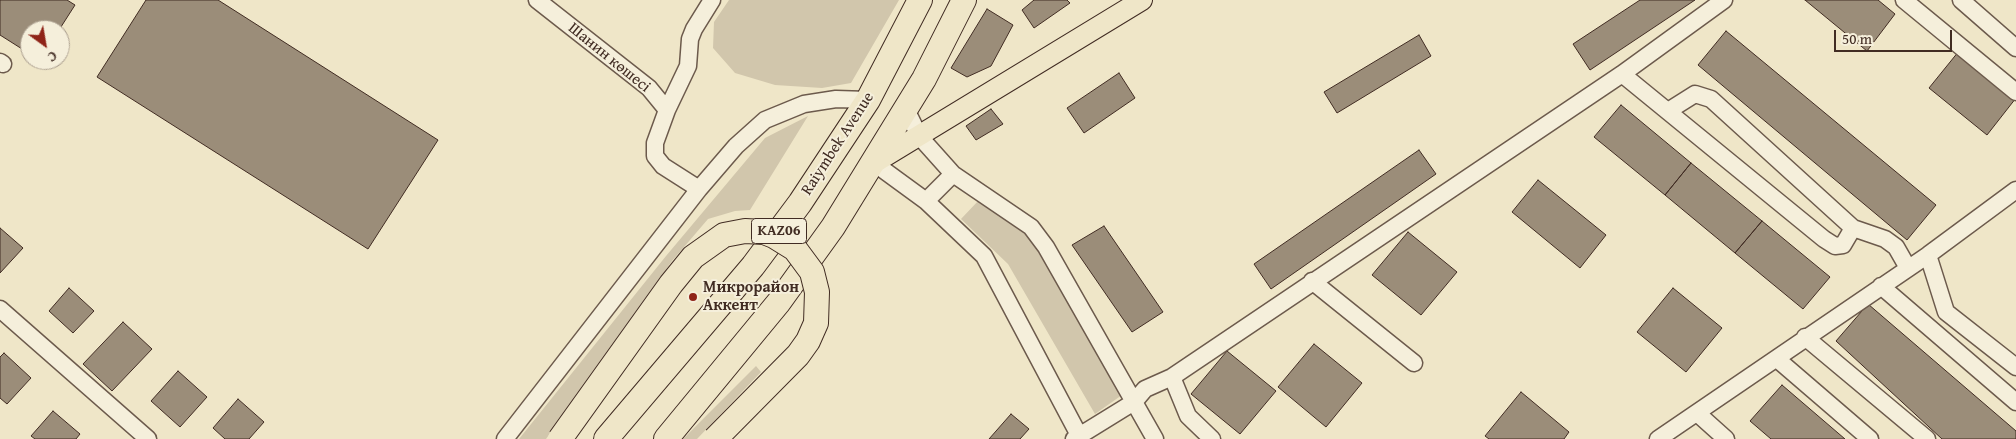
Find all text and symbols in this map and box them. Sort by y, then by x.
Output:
street label: Шанин көшесі [564,19,654,97]
north arrow [20,20,70,70]
scale bar [1836,20,1954,52]
text: 50 m [1842,28,1872,49]
text: С [44,46,61,67]
street label: Raiymbek Avenue [798,89,878,199]
road number: KАZ06 [752,218,806,244]
place label: Микрорайон Аккент [703,278,799,316]
marker: Микрорайон Аккент [687,291,699,303]

